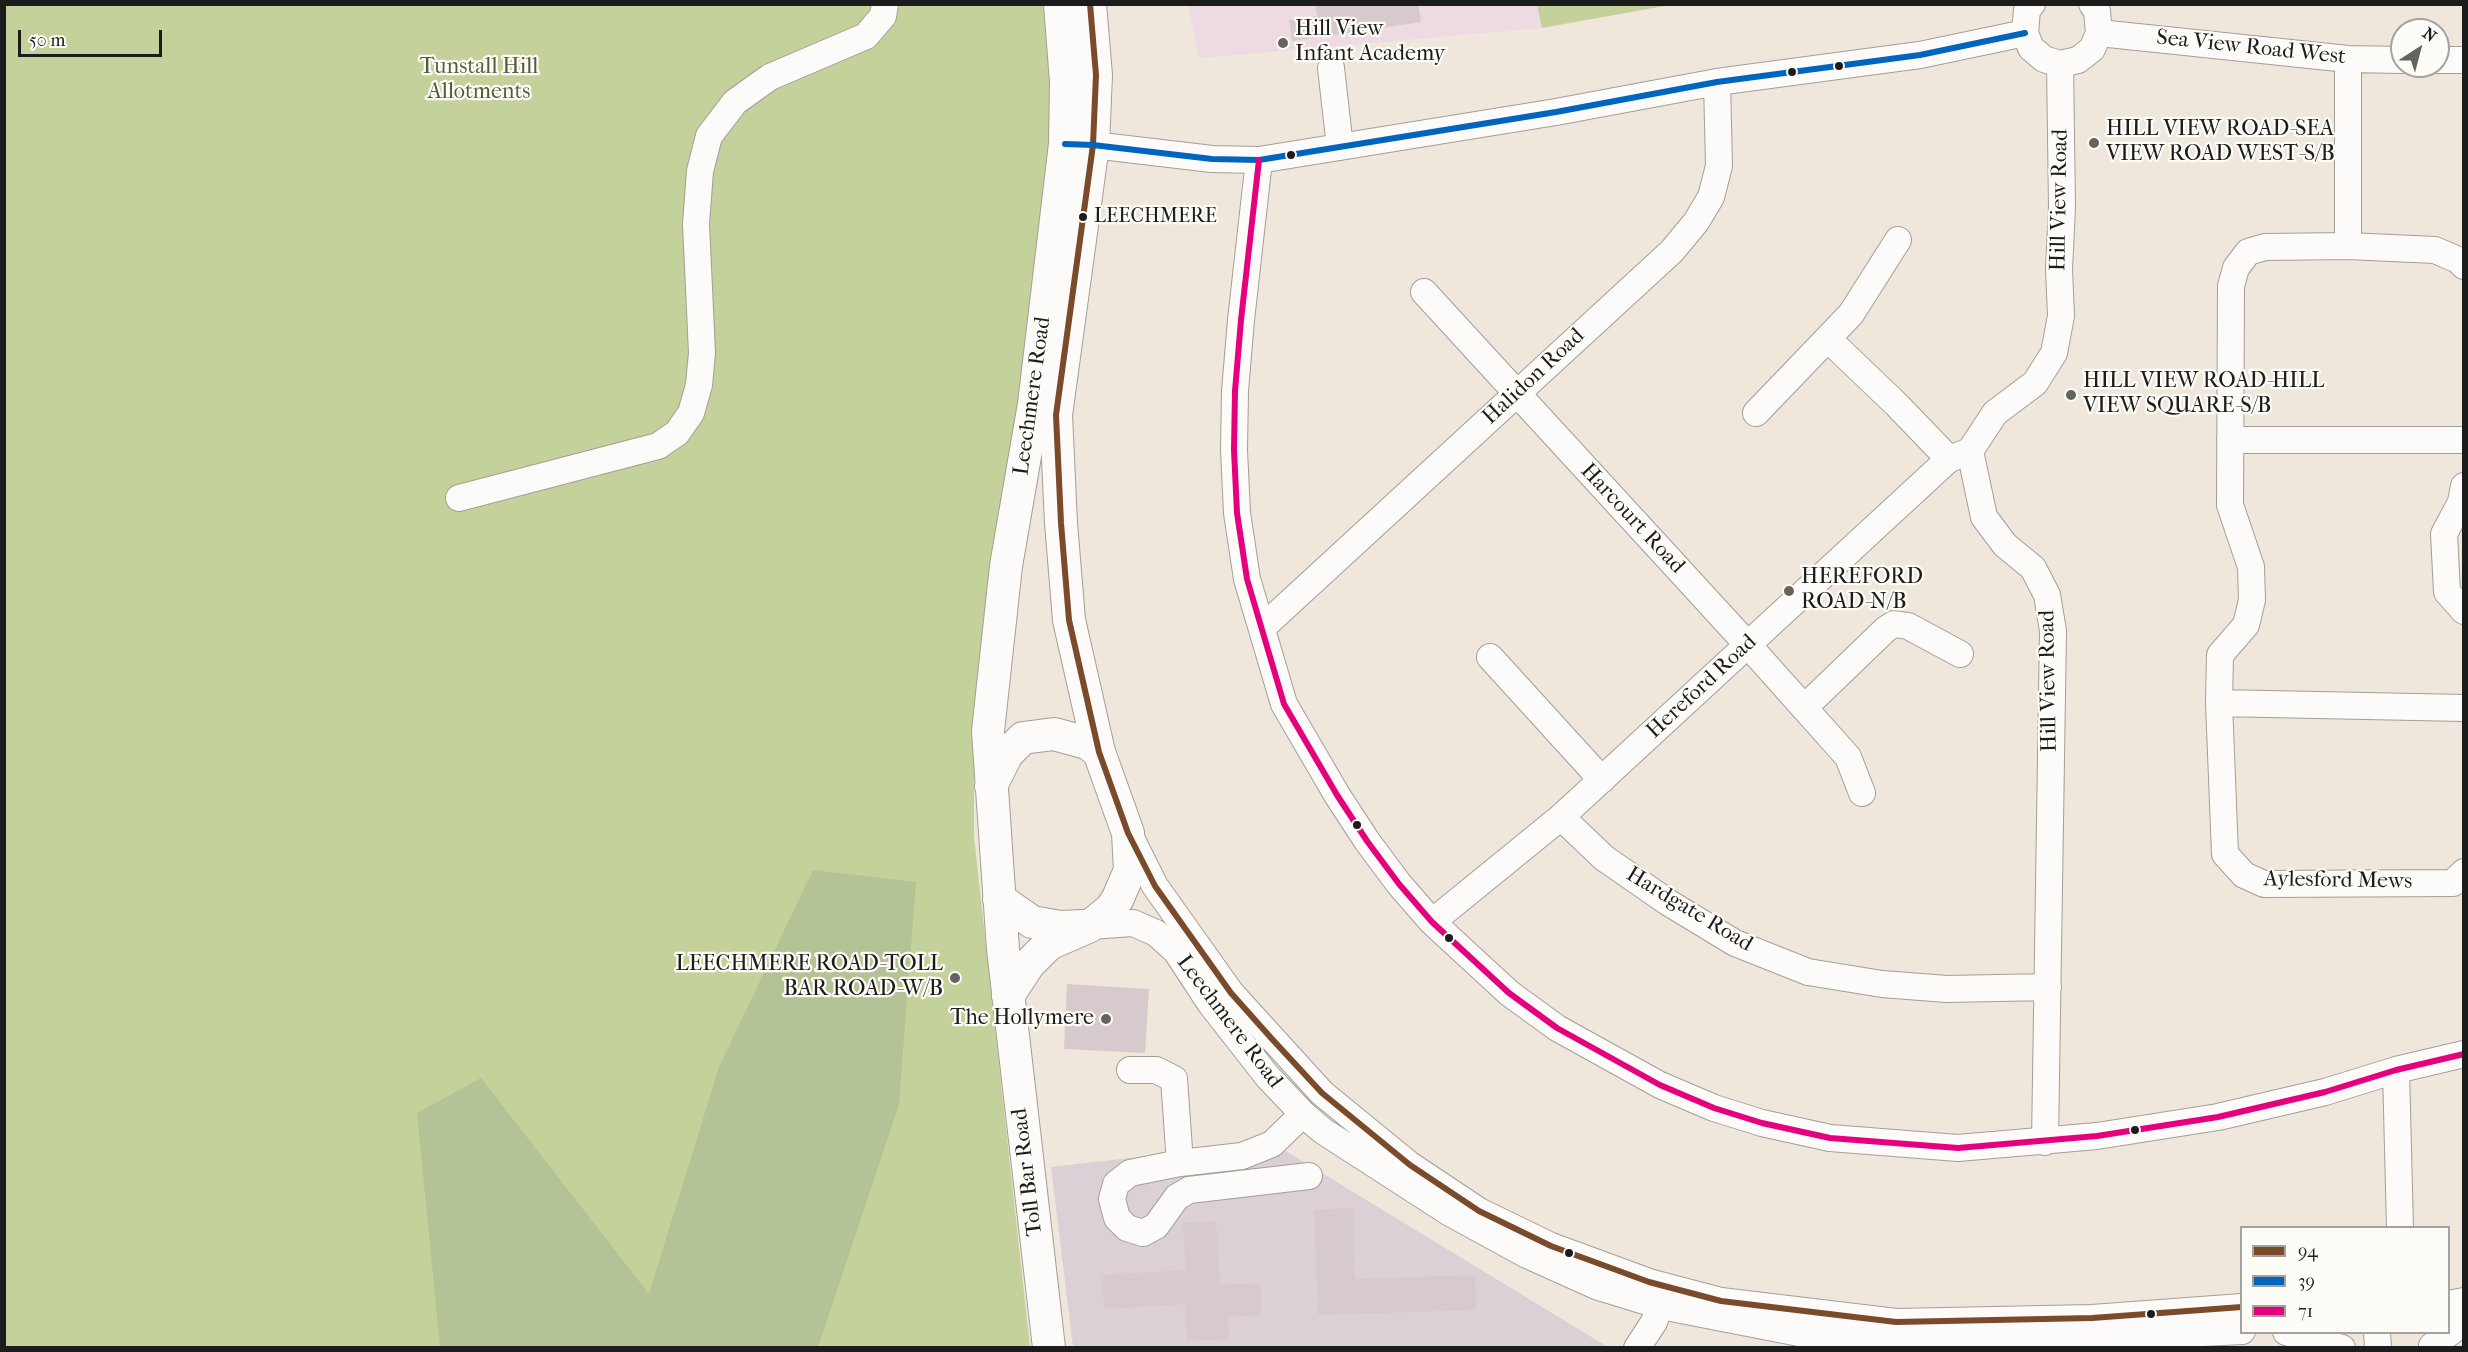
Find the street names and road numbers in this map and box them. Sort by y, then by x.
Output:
street label: Sea View Road West [2155,25,2347,71]
street label: Hill View Road [2046,129,2074,271]
street label: Leechmere Road [1009,315,1057,477]
street label: Halidon Road [1478,323,1590,431]
street label: Harcourt Road [1574,458,1690,580]
street label: Hill View Road [2035,610,2063,752]
street label: Hereford Road [1642,629,1762,745]
street label: Hardgate Road [1621,862,1757,958]
street label: Aylesford Mews [2263,867,2413,895]
street label: Leechmere Road [1170,950,1288,1094]
street label: Toll Bar Road [1007,1107,1049,1237]

